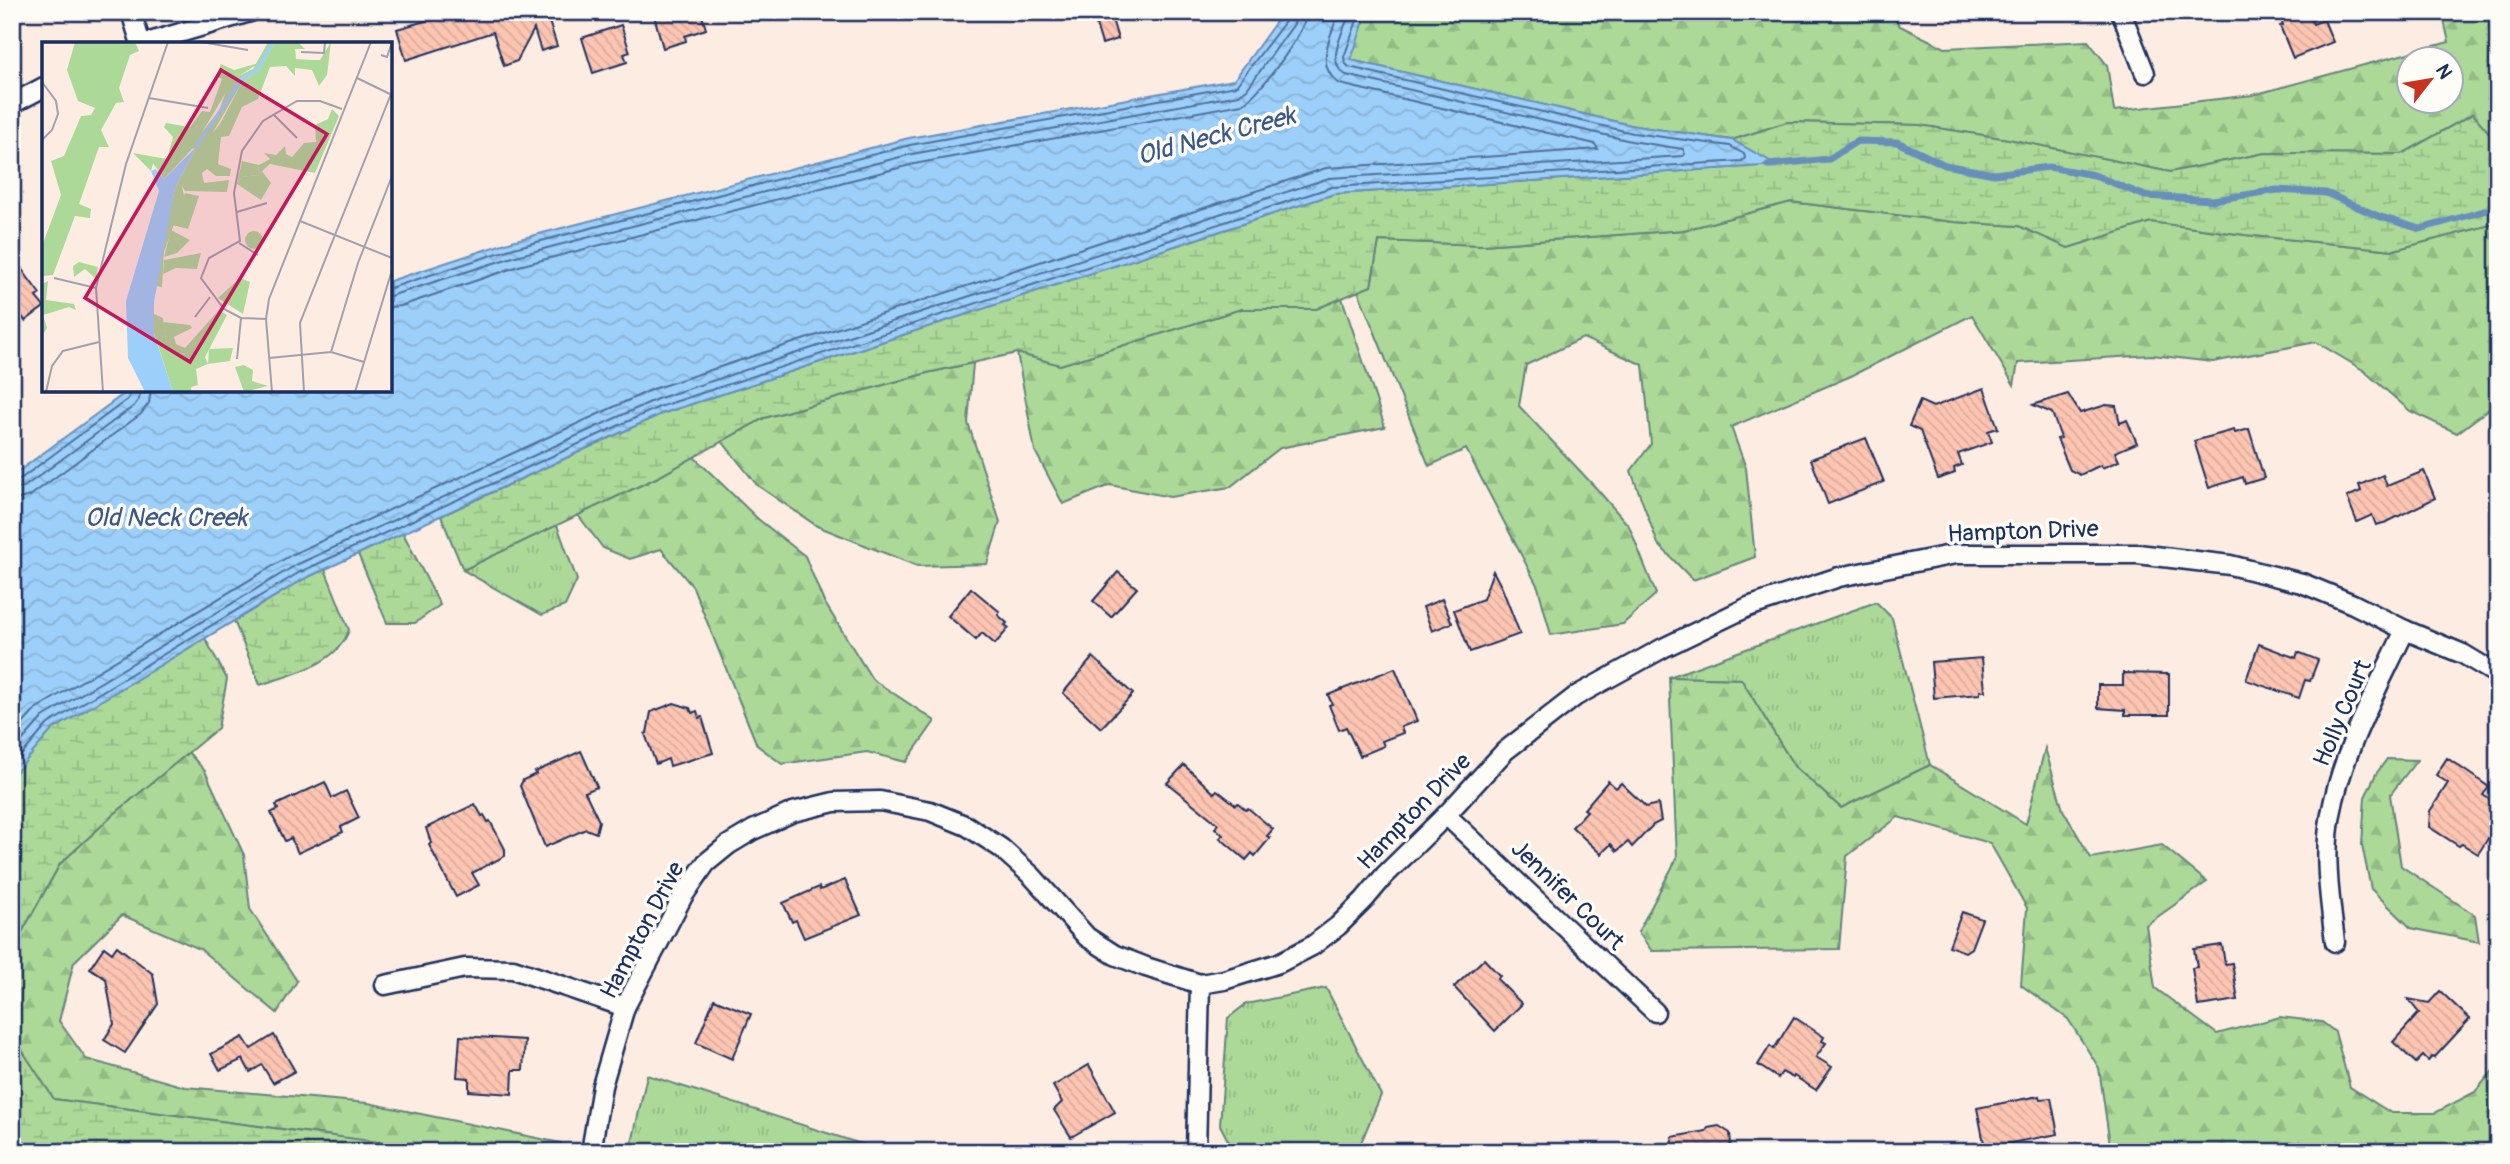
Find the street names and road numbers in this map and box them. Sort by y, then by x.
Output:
street label: Hampton Drive [1947,514,2099,549]
street label: Holly Court [2307,655,2378,771]
street label: Hampton Drive [1351,747,1477,876]
street label: Jennifer Court [1505,834,1631,957]
street label: Hampton Drive [594,856,691,1004]

